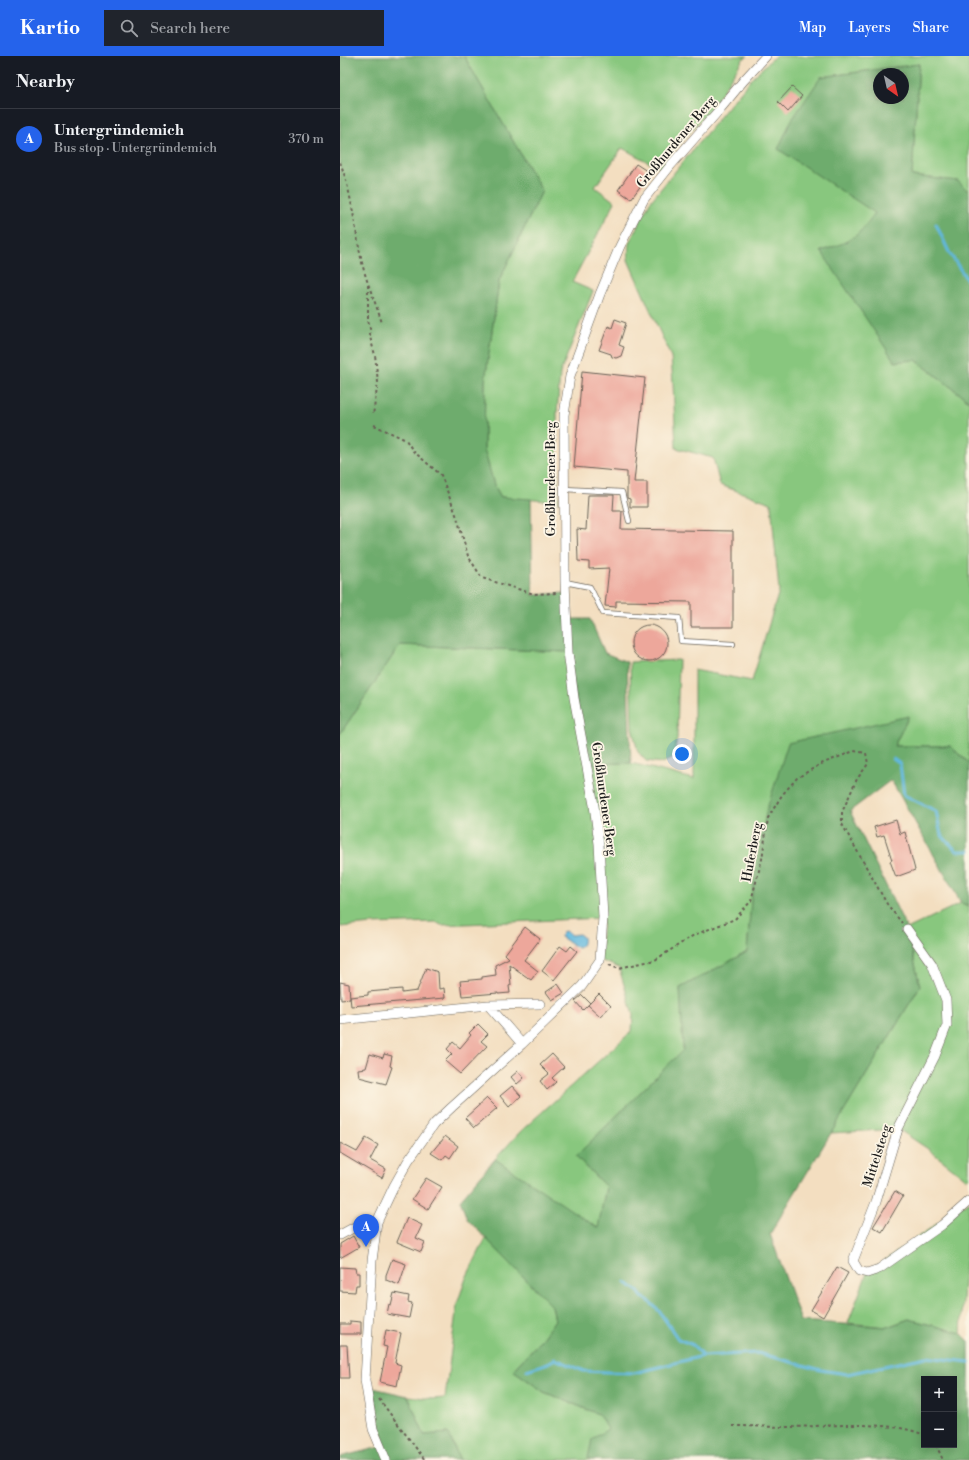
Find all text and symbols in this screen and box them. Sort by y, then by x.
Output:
search box [104,10,384,46]
text: Kartio [20,16,80,40]
icon: search [118,17,140,39]
text: Search here [150,19,230,38]
text: Map [799,19,826,37]
text: Layers [848,19,891,37]
text: Share [913,19,949,37]
north arrow [873,68,909,104]
text: Nearby [16,71,75,93]
street label: Großhurdener Berg [633,93,719,191]
text: Untergründemich [54,121,184,140]
text: A [24,131,34,147]
text: 370 m [288,131,324,147]
text: Bus stop · Untergründemich [54,140,217,156]
street label: Großhurdener Berg [543,421,559,536]
street label: Großhurdener Berg [588,741,620,857]
your location [672,744,692,764]
street label: Huferberg [738,820,766,883]
street label: Mittelsteeg [859,1122,895,1190]
pin: A [353,1214,379,1247]
map controls [921,1376,957,1448]
button: + [921,1376,957,1412]
button: − [921,1412,957,1448]

